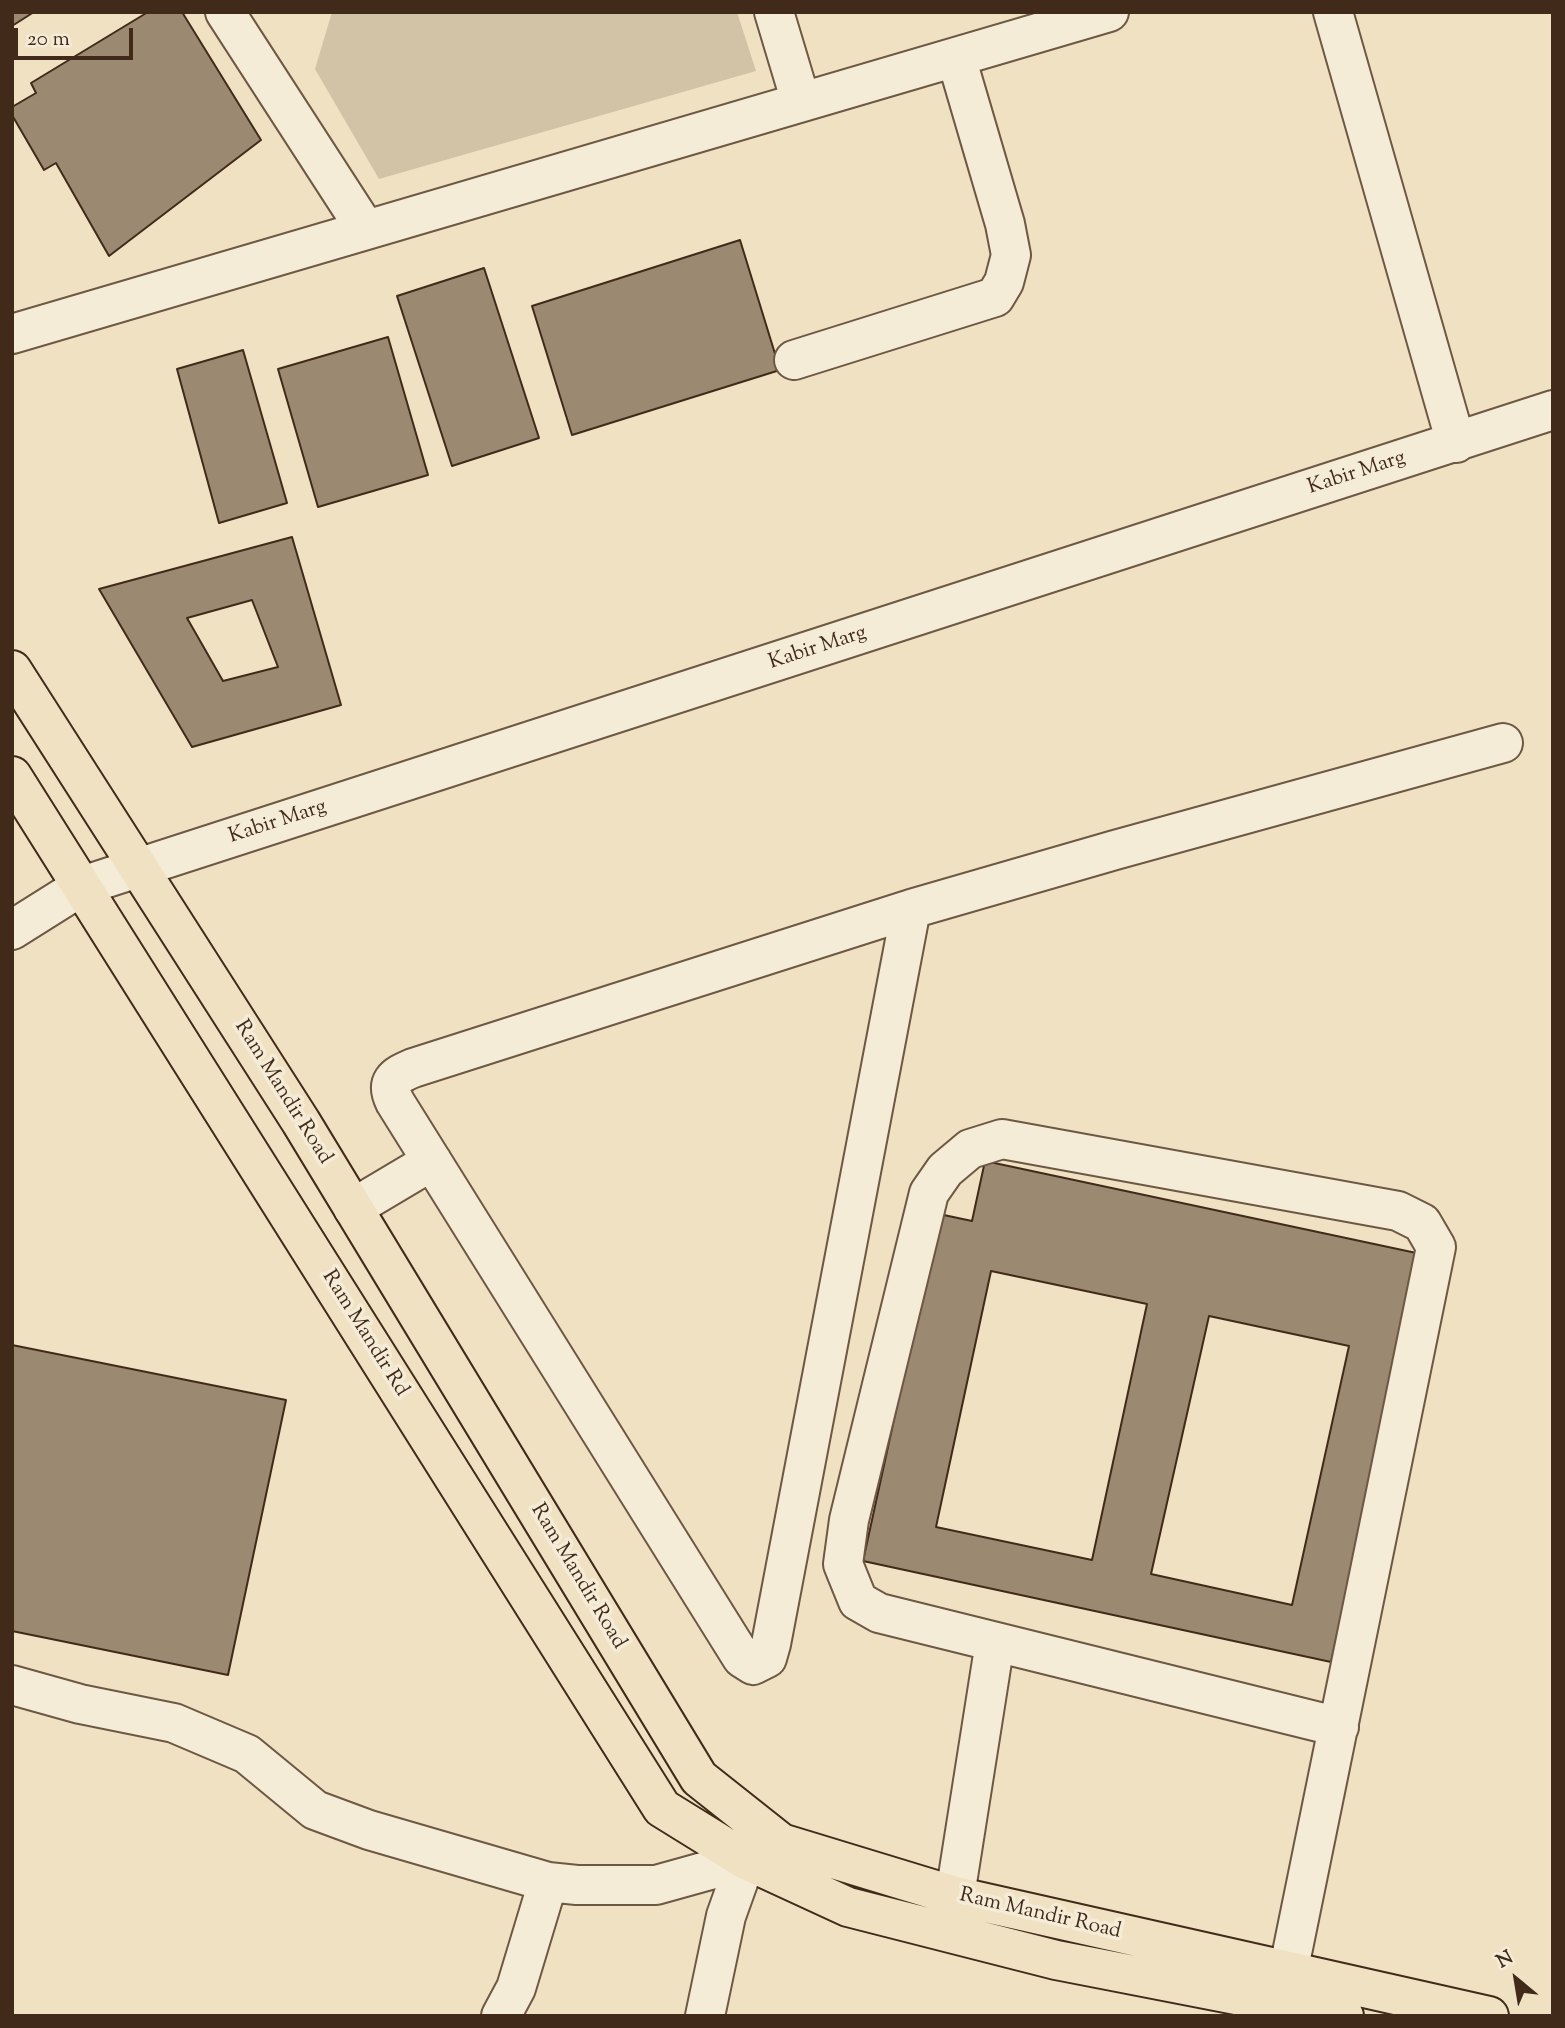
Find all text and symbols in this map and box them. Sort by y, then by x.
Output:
scale bar [18,14,136,58]
text: 20 m [27,25,70,55]
street label: Kabir Marg [1305,446,1409,502]
street label: Kabir Marg [766,621,870,677]
street label: Kabir Marg [226,795,330,851]
street label: Ram Mandir Road [228,1016,336,1170]
street label: Ram Mandir Rd [315,1266,413,1402]
street label: Ram Mandir Road [524,1500,630,1654]
street label: Ram Mandir Road [957,1884,1123,1946]
north arrow [1481,1944,1551,2014]
text: N [1492,1945,1519,1976]

